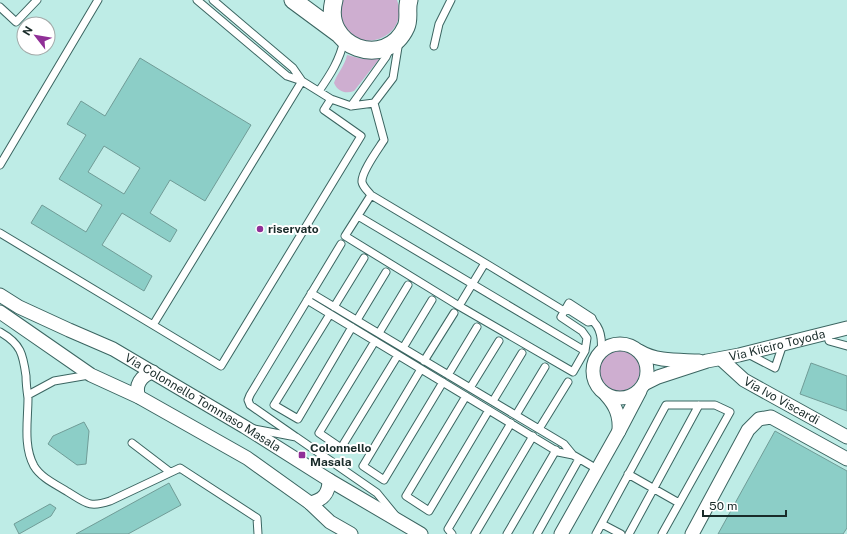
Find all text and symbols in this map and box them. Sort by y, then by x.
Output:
north arrow [16,16,56,56]
text: N [20,24,35,38]
place label: riservato [268,222,319,236]
marker: riservato [255,224,265,234]
street label: Via Kiiciro Toyoda [728,327,827,364]
street label: Via Colonnello Tommaso Masala [122,351,283,455]
street label: Via Ivo Viscardi [741,374,822,427]
place label: Colonnello Masala [310,441,372,469]
marker: Colonnello Masala [297,450,307,460]
scale bar [703,492,786,518]
text: 50 m [709,499,737,513]

